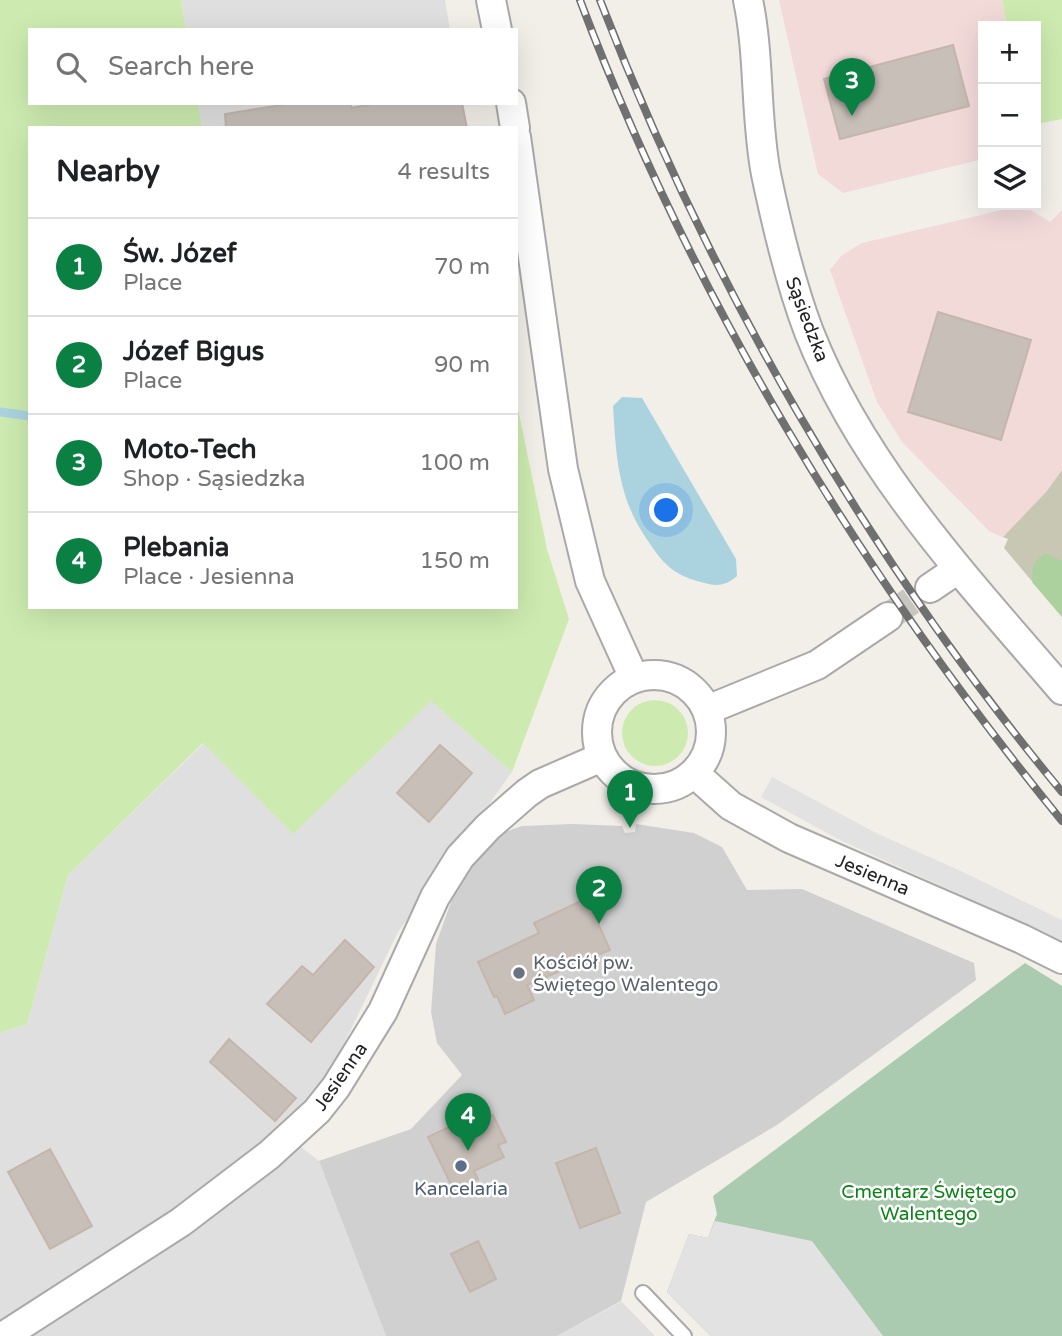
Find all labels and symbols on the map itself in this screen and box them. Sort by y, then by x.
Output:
pin: 3 [829,58,875,116]
street label: Sąsiedzka [781,274,833,365]
your location [649,493,683,527]
pin: 1 [607,770,653,828]
street label: Jesienna [832,850,913,900]
pin: 2 [576,866,622,924]
place label: Kościół pw. Świętego Walentego [533,952,718,996]
marker: Kościół pw. Świętego Walentego [511,965,527,981]
street label: Jesienna [309,1038,372,1115]
pin: 4 [445,1093,491,1151]
marker: Kancelaria [453,1158,469,1174]
place label: Kancelaria [414,1178,508,1200]
park label: Cmentarz Świętego Walentego [841,1180,1017,1225]

